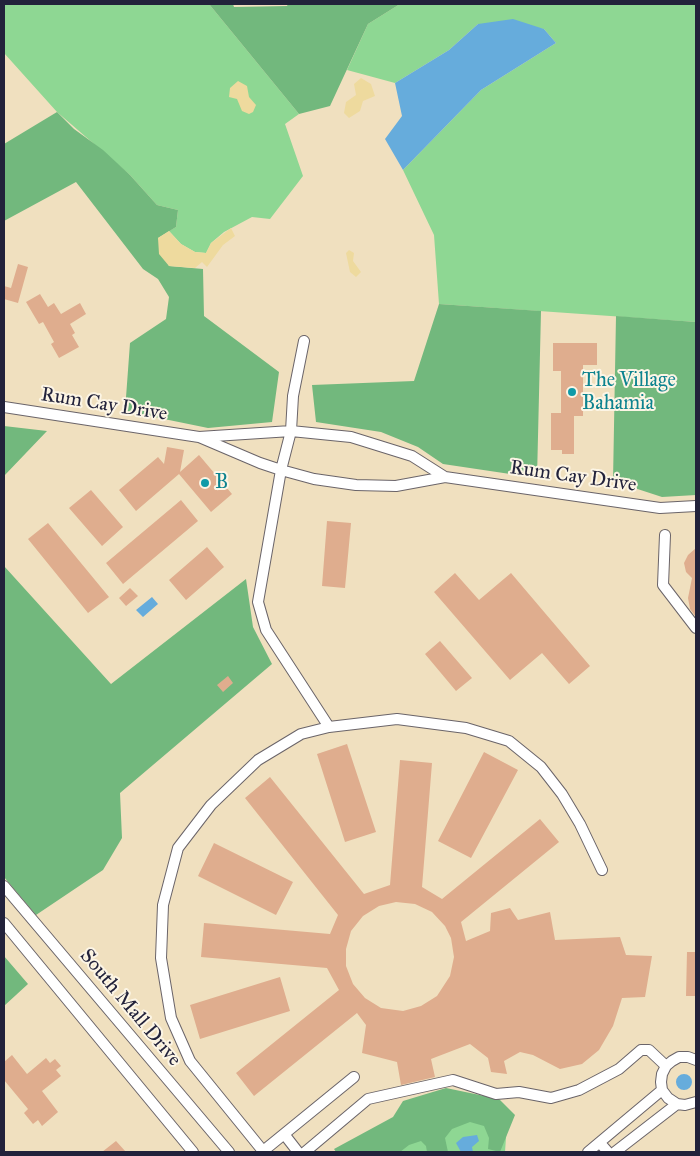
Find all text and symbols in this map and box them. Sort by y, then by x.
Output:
place label: The Village Bahamia [582,369,676,416]
street label: Rum Cay Drive [39,383,169,427]
marker: The Village Bahamia [566,386,578,398]
street label: Rum Cay Drive [508,456,638,498]
place label: B [215,471,228,495]
marker: B [199,477,211,489]
street label: South Mall Drive [74,945,186,1071]

